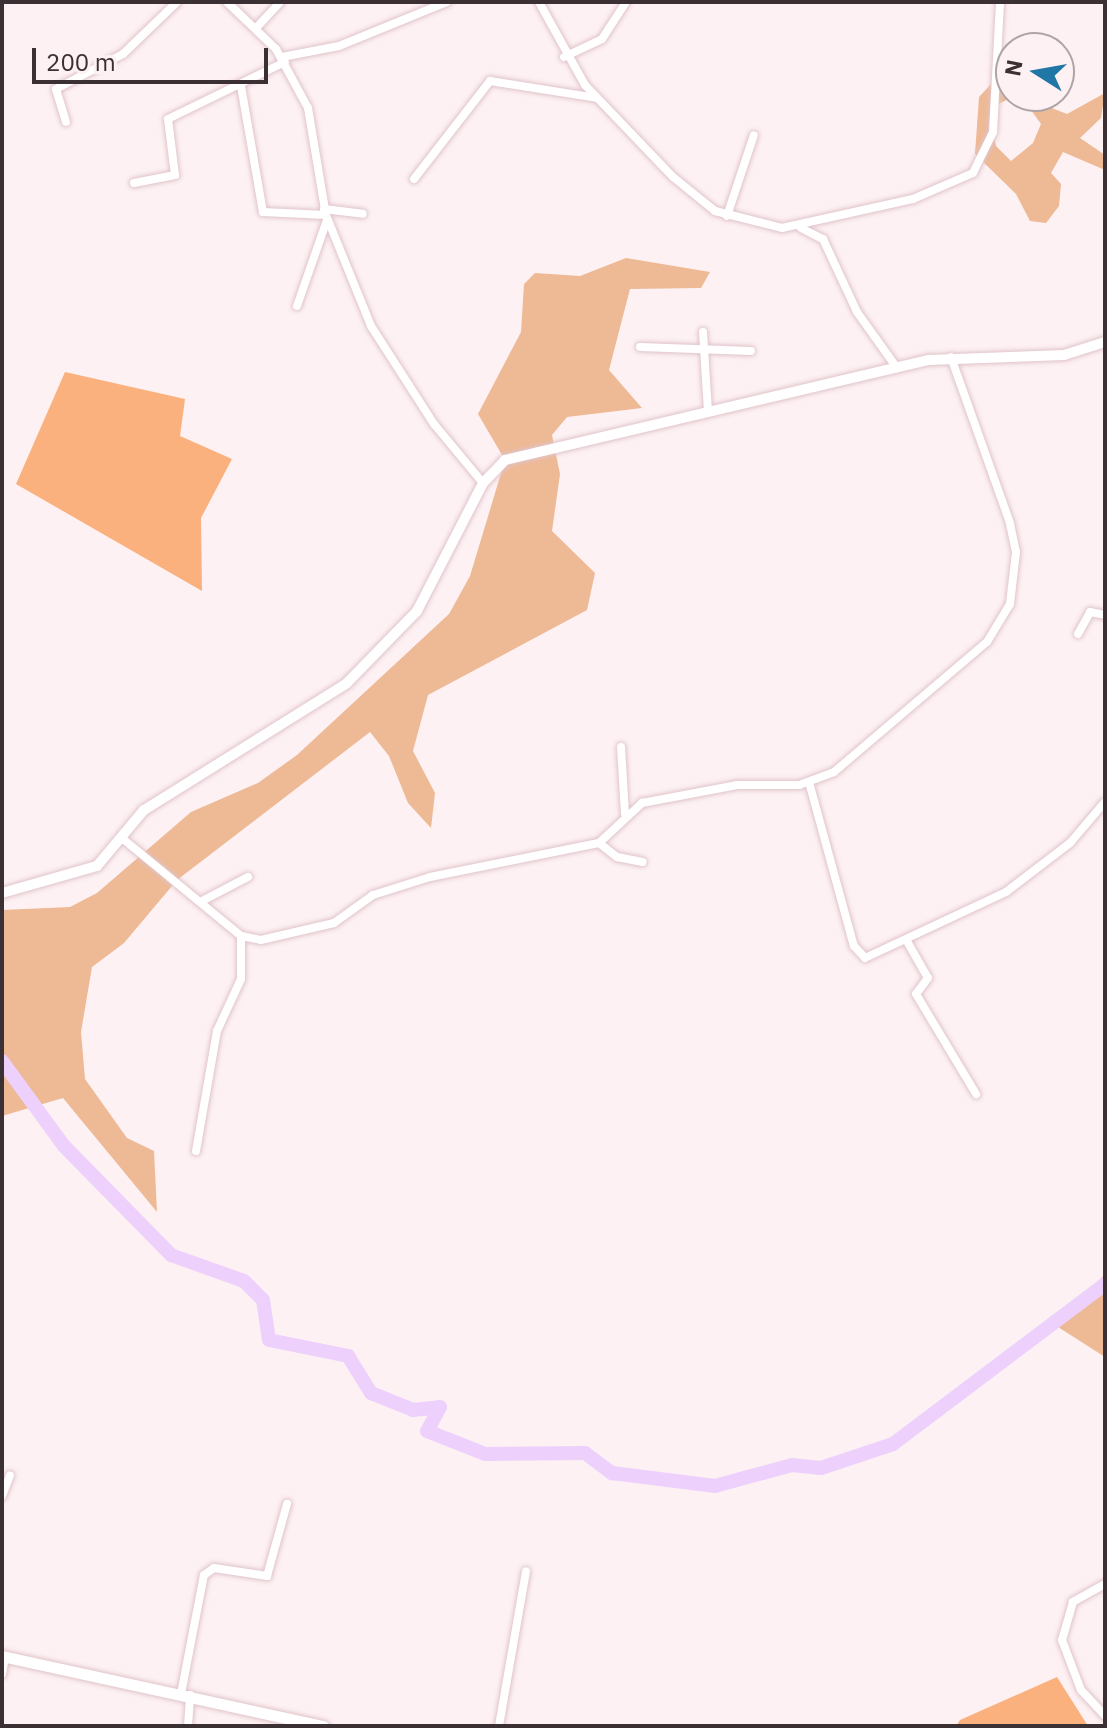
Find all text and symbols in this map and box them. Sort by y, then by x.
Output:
scale bar [36,32,272,82]
north arrow [995,32,1075,112]
text: 200 m [46,46,116,78]
text: N [997,57,1029,78]

